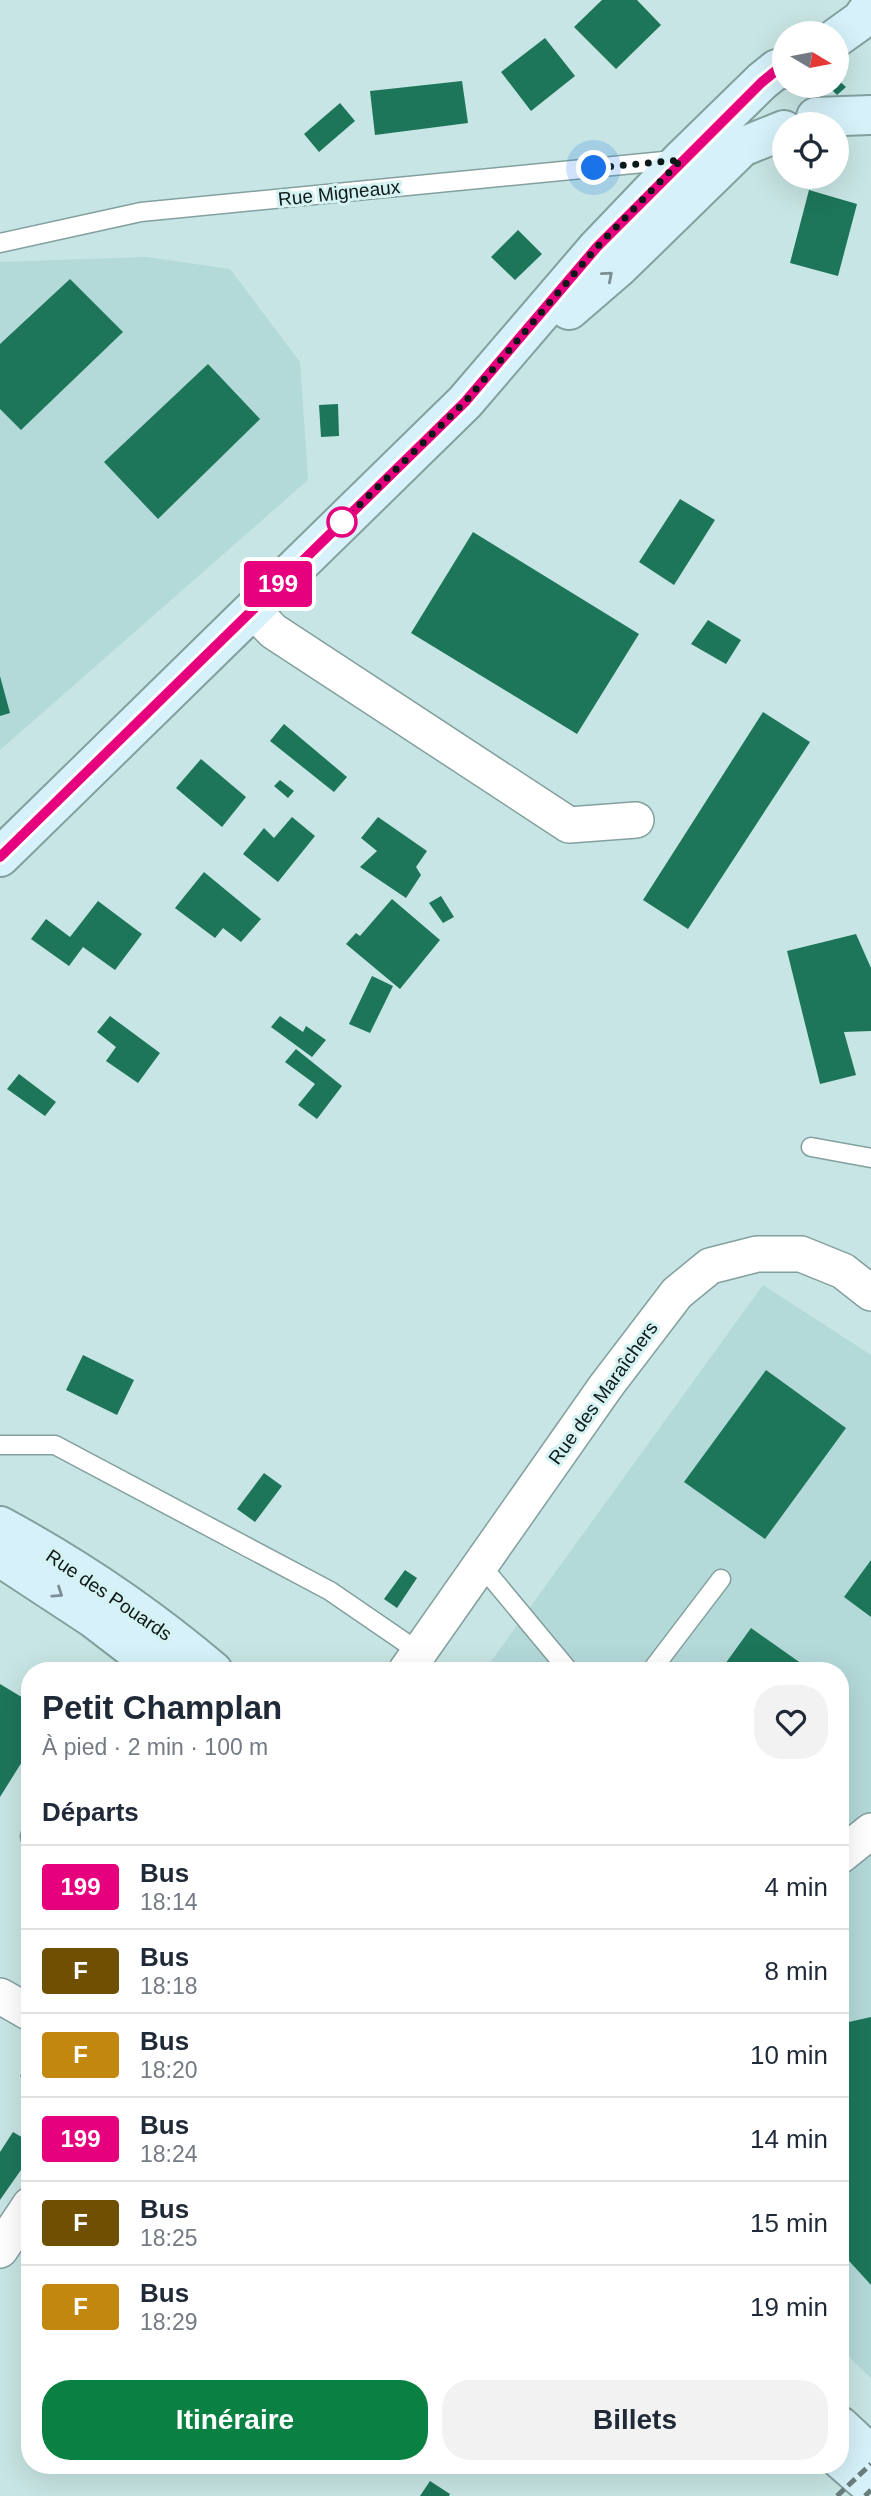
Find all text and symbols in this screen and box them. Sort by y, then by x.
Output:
north arrow [772,21,849,98]
map controls [772,21,849,189]
button: locate [772,112,849,189]
your location [576,150,611,185]
street label: Rue Migneaux [277,176,402,210]
one-way arrow [600,272,613,284]
unlabelled marker [327,507,357,537]
line badge: 199 [238,561,318,607]
text: 199 [258,570,298,597]
street label: Rue des Maraîchers [544,1318,662,1468]
street label: Rue des Pouards [42,1545,176,1645]
one-way arrow [50,1585,63,1598]
button: heart [754,1685,828,1759]
text: Petit Champlan [42,1689,282,1726]
text: À pied · 2 min · 100 m [42,1734,268,1760]
text: Départs [42,1797,139,1827]
text: Bus [140,1858,189,1888]
text: 4 min [764,1872,828,1902]
text: 199 [60,1873,101,1900]
text: 18:14 [140,1889,198,1915]
text: Bus [140,1942,189,1972]
text: 8 min [764,1956,828,1986]
text: F [73,1957,88,1984]
text: 18:18 [140,1973,198,1999]
text: Bus [140,2026,189,2056]
text: 10 min [750,2040,828,2070]
text: F [73,2041,88,2068]
text: 18:20 [140,2057,198,2083]
text: Bus [140,2110,189,2140]
text: 14 min [750,2124,828,2154]
text: 199 [60,2125,101,2152]
text: 18:24 [140,2141,198,2167]
text: Bus [140,2194,189,2224]
text: 15 min [750,2208,828,2238]
text: F [73,2209,88,2236]
text: 18:25 [140,2225,198,2251]
text: Bus [140,2278,189,2308]
text: 19 min [750,2292,828,2322]
text: F [73,2293,88,2320]
text: 18:29 [140,2309,198,2335]
button: Itinéraire [42,2380,428,2460]
button: Billets [442,2380,828,2460]

